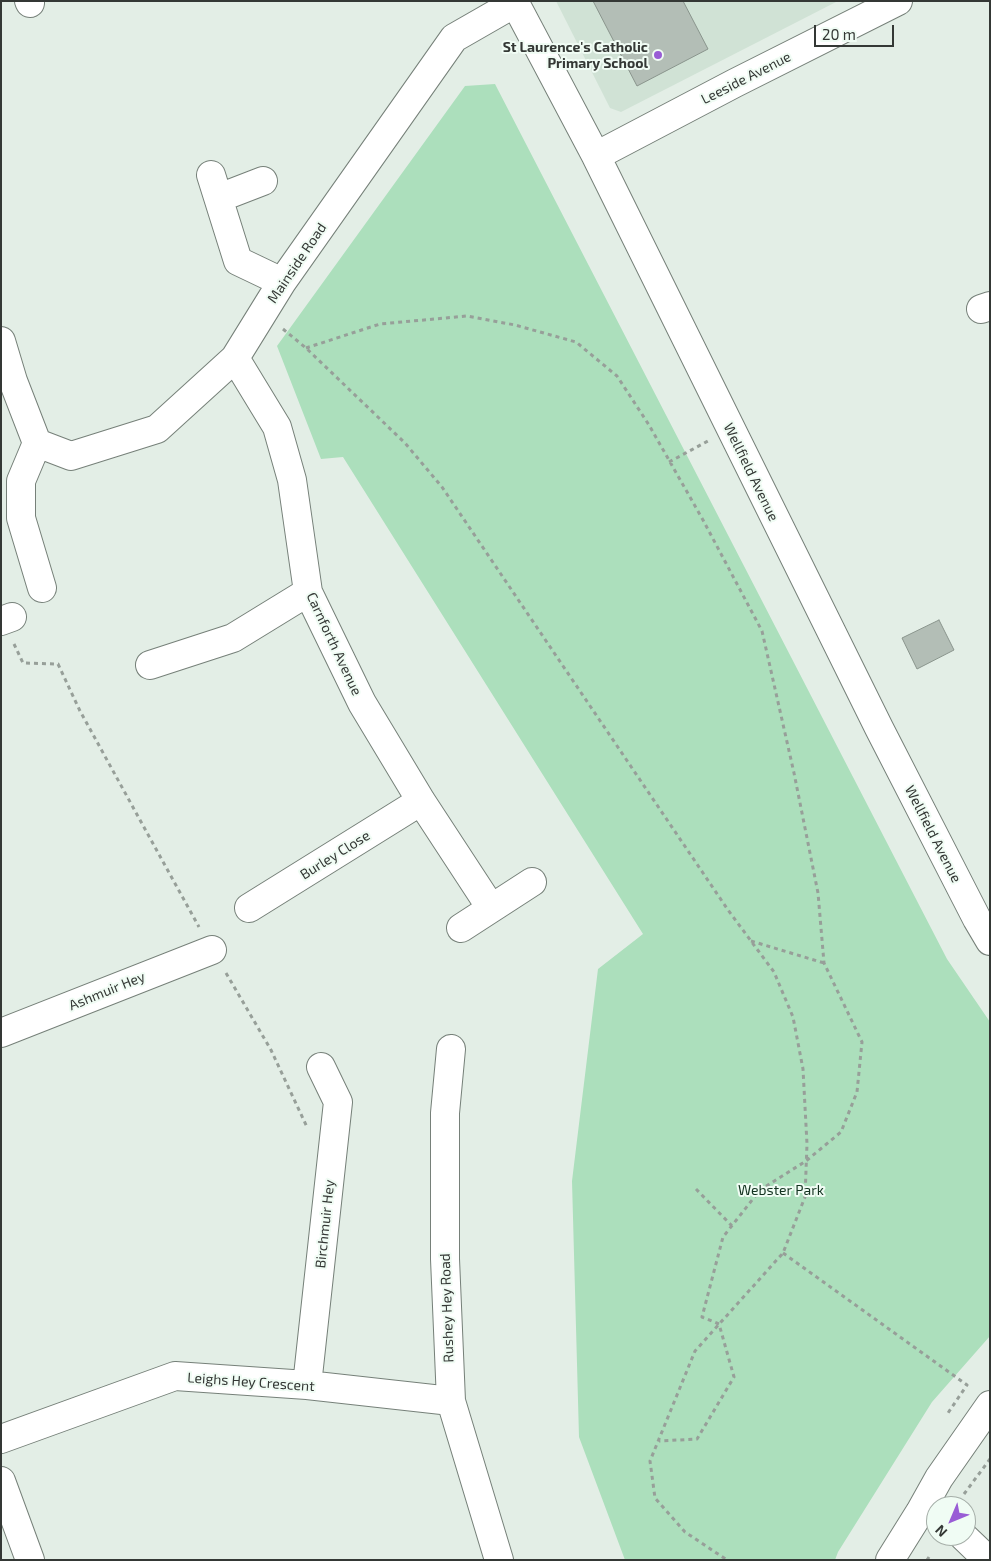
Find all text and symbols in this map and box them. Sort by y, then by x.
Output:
scale bar [816,15,896,47]
text: 20 m [822,25,856,43]
place label: St Laurence's Catholic Primary School [503,39,648,72]
street label: Leeside Avenue [698,48,794,108]
marker: St Laurence's Catholic Primary School [652,49,664,61]
street label: Mainside Road [264,220,330,306]
street label: Wellfield Avenue [720,420,782,524]
street label: Carnforth Avenue [303,590,365,698]
street label: Wellfield Avenue [901,783,965,885]
street label: Burley Close [297,827,373,883]
street label: Ashmuir Hey [66,968,148,1014]
street label: Birchmuir Hey [312,1179,338,1269]
park label: Webster Park [738,1182,824,1198]
street label: Rushey Hey Road [437,1253,457,1363]
street label: Leighs Hey Crescent [187,1369,315,1395]
north arrow [926,1496,976,1546]
text: N [931,1522,950,1541]

